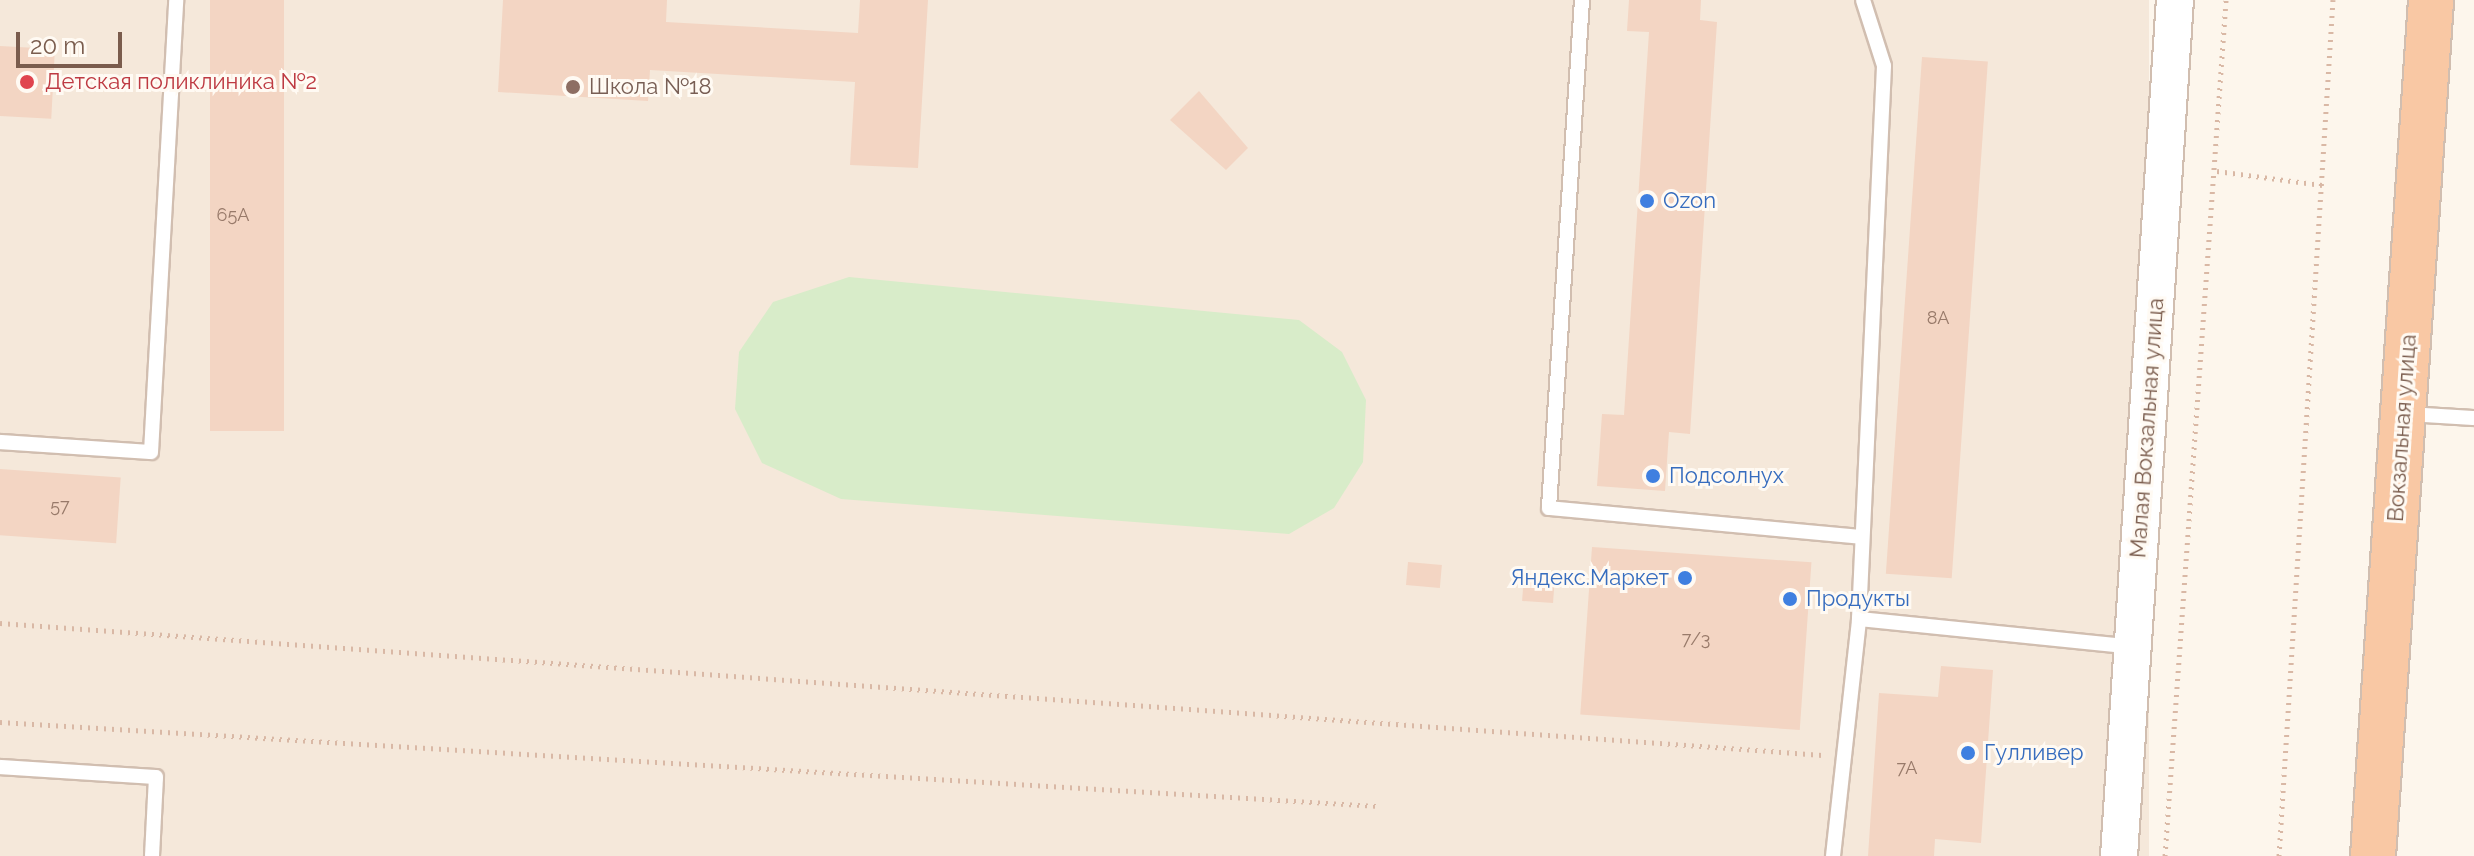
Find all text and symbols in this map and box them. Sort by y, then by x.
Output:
scale bar [20,16,126,66]
text: 20 m [30,31,85,60]
place label: Детская поликлиника №2 [45,69,317,95]
marker: Детская поликлиника №2 [16,71,38,93]
place label: Школа №18 [589,74,711,100]
marker: Школа №18 [564,78,582,96]
place label: Ozon [1663,188,1716,214]
marker: Ozon [1638,192,1656,210]
house number: 65А [217,204,249,226]
street label: Малая Вокзальная улица [2125,297,2169,559]
house number: 8А [1927,307,1949,329]
street label: Вокзальная улица [2382,333,2422,523]
place label: Подсолнух [1669,463,1784,489]
marker: Подсолнух [1644,467,1662,485]
house number: 57 [50,495,70,517]
place label: Яндекс.Маркет [1510,565,1669,591]
marker: Яндекс.Маркет [1676,569,1694,587]
place label: Продукты [1806,586,1910,612]
marker: Продукты [1781,590,1799,608]
house number: 7/3 [1682,628,1710,650]
place label: Гулливер [1984,740,2084,766]
marker: Гулливер [1959,744,1977,762]
house number: 7А [1897,757,1917,779]

